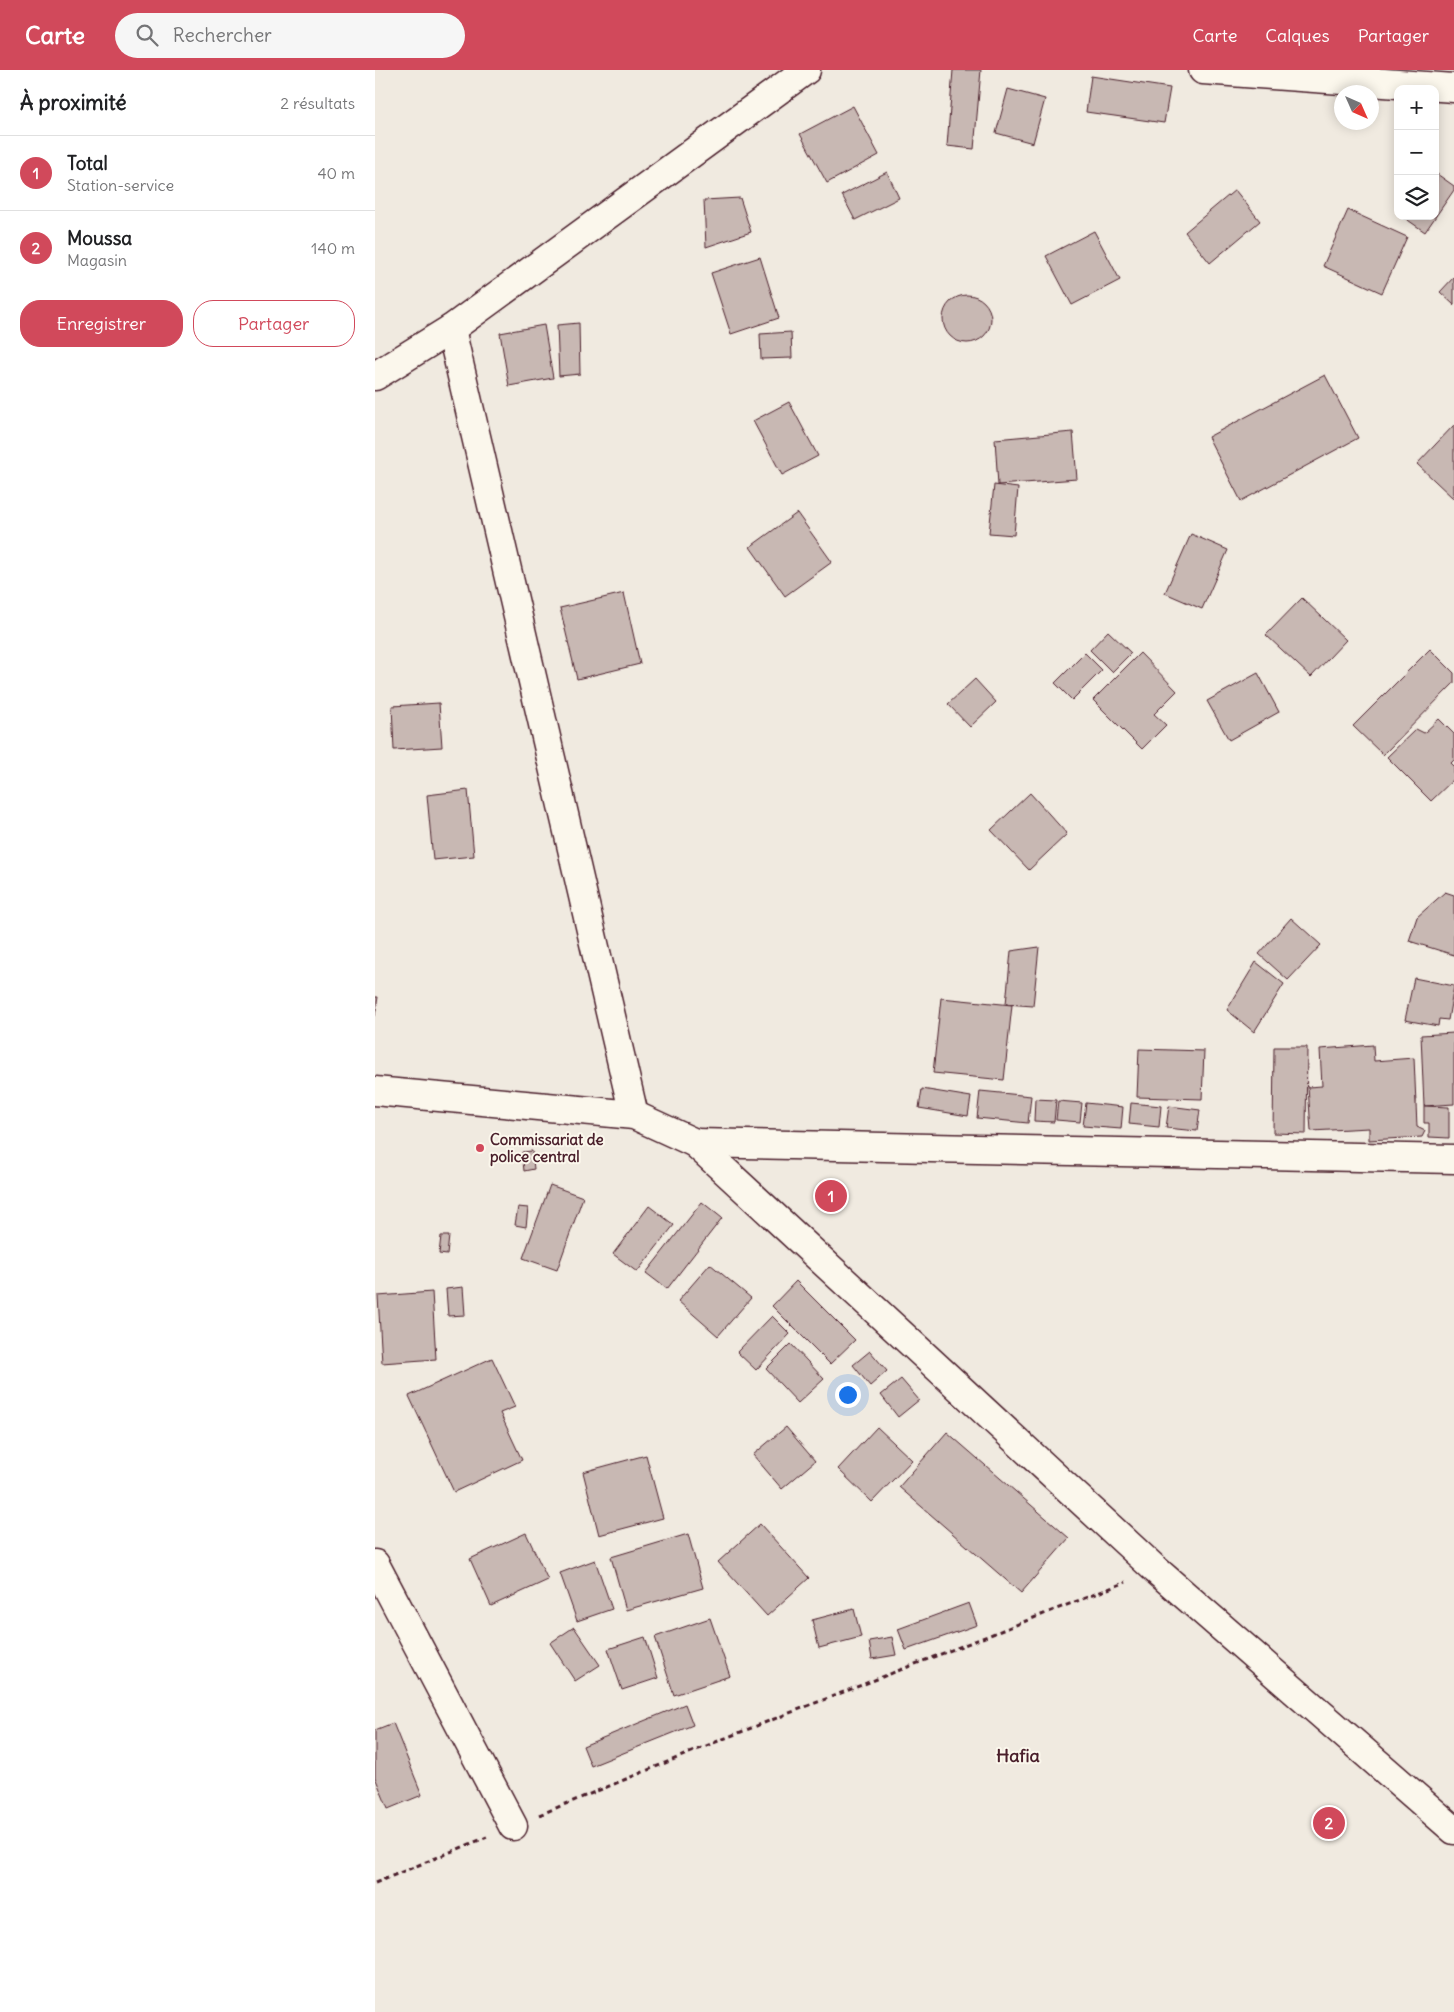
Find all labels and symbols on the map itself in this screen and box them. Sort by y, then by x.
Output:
north arrow [1334,85,1379,130]
place label: Commissariat de police central [490,1130,604,1167]
marker: Commissariat de police central [474,1142,486,1154]
pin: 1 [815,1177,847,1215]
your location [835,1382,861,1408]
district label: Hafia [996,1744,1040,1767]
pin: 2 [1313,1804,1345,1842]

